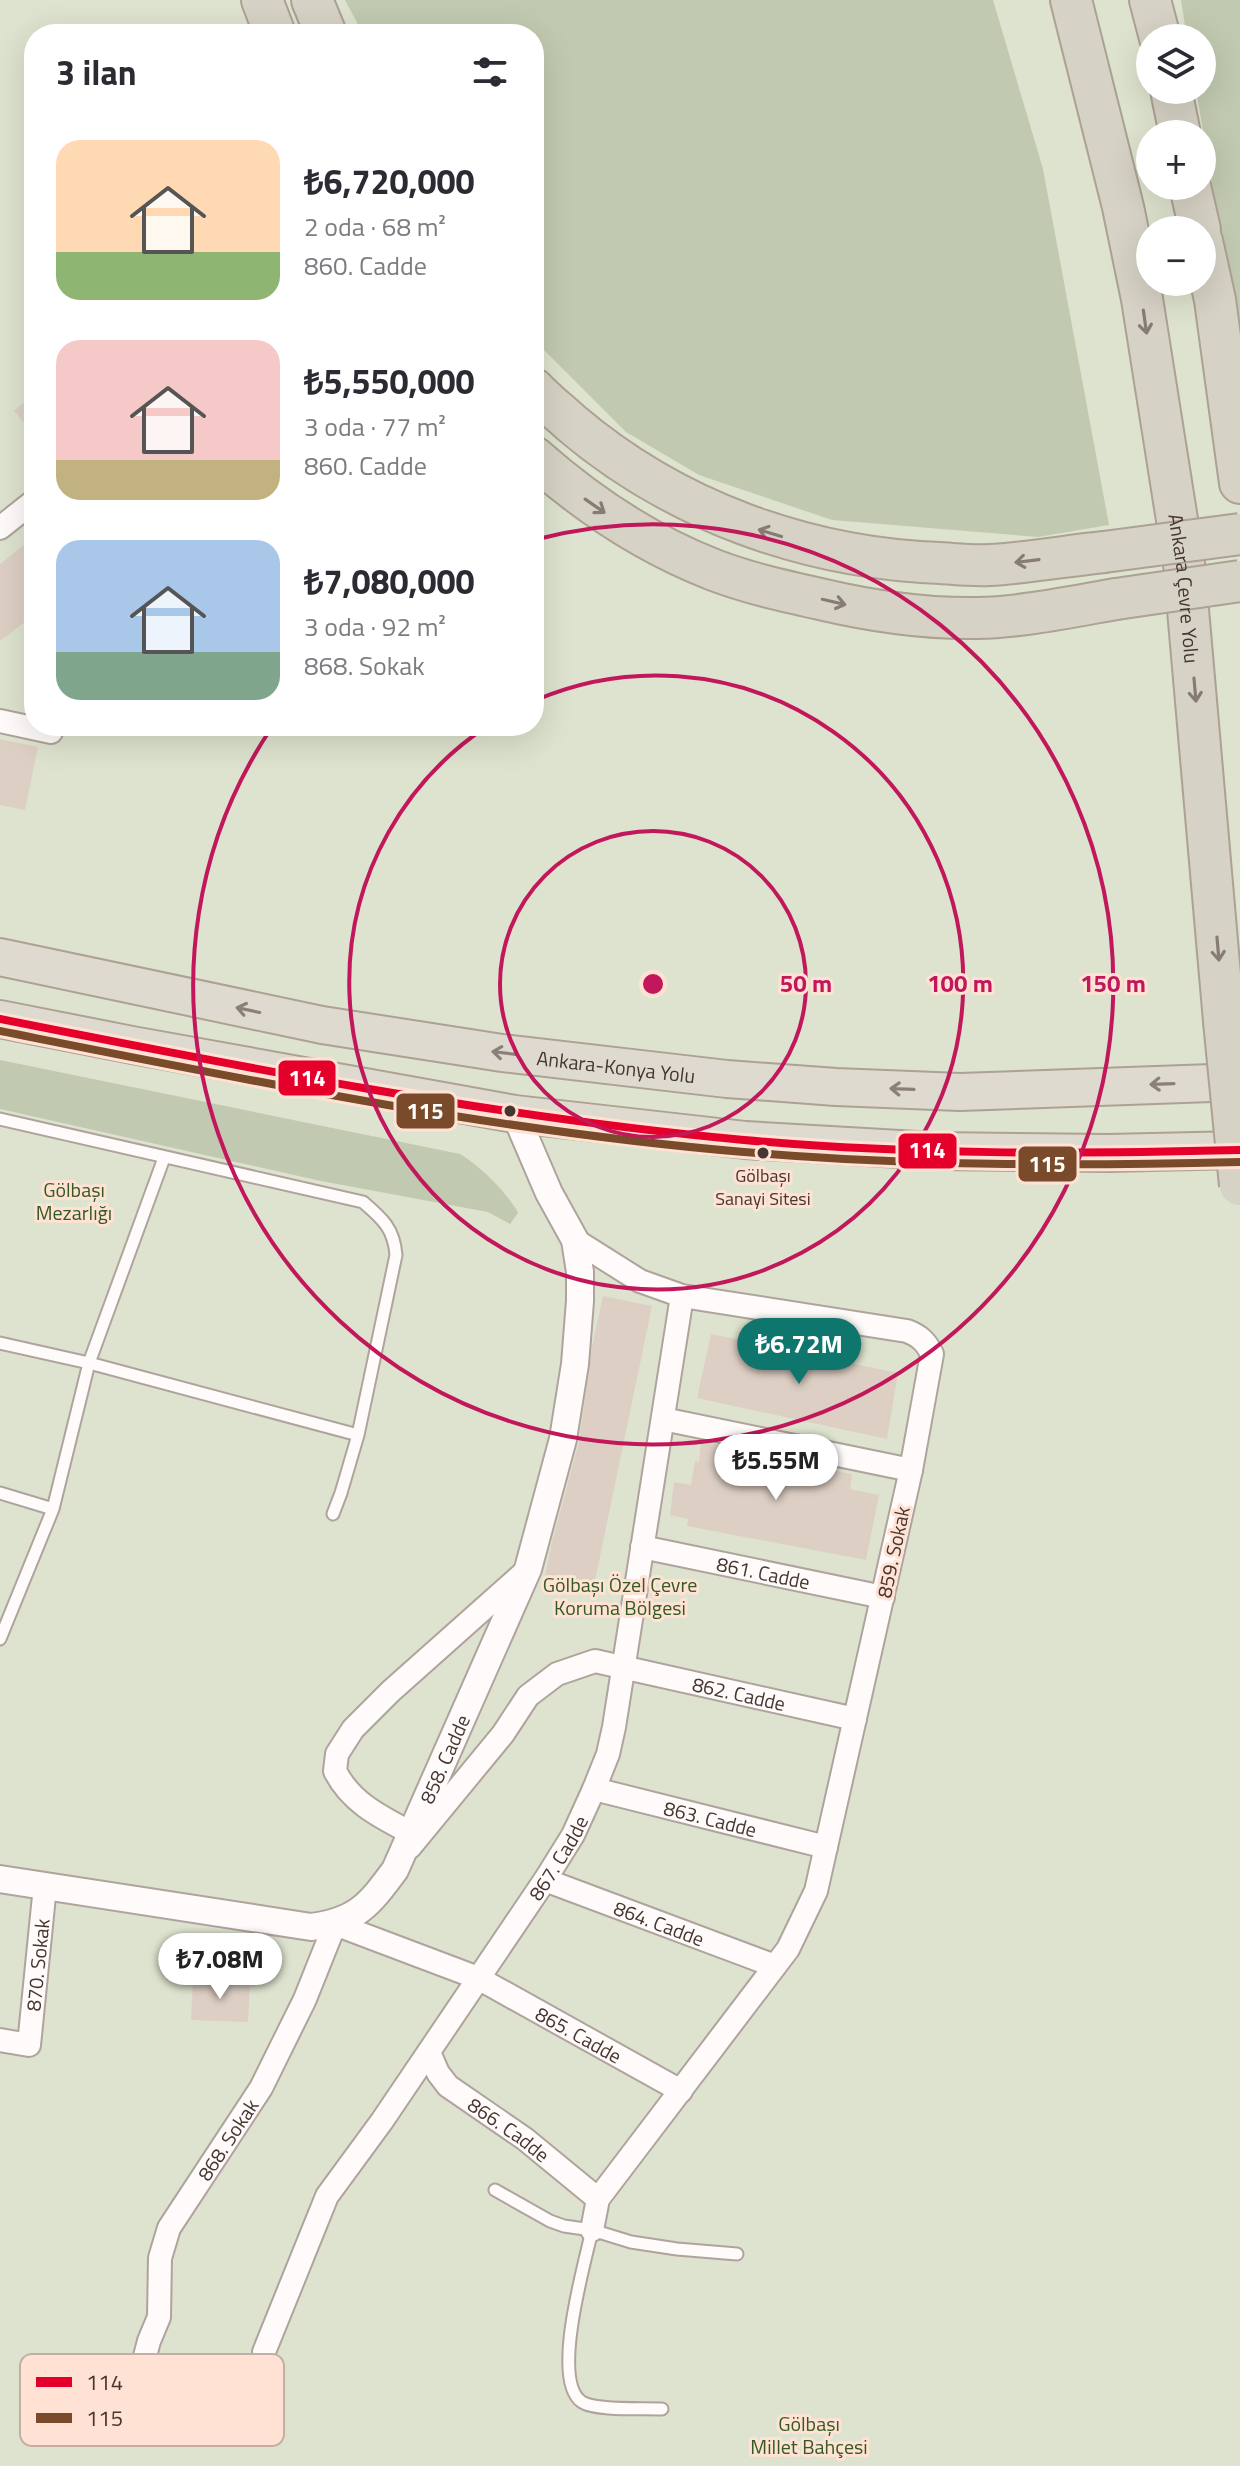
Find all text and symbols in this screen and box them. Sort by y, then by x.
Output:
map controls [1136,24,1216,296]
button: layers [1136,24,1216,104]
text: 3 ilan [56,46,137,98]
icon: filters [468,50,512,94]
button: + [1136,120,1216,200]
text: ₺6,720,000 [304,155,475,207]
icon: home [120,172,216,268]
text: 2 oda · 68 m² [304,207,446,246]
button: − [1136,216,1216,296]
text: 860. Cadde [304,246,427,285]
one-way arrow [1138,308,1153,334]
text: ₺5,550,000 [304,355,475,407]
icon: home [120,372,216,468]
text: 3 oda · 77 m² [304,407,446,446]
text: 860. Cadde [304,446,427,485]
one-way arrow [583,498,605,514]
street label: Ankara Çevre Yolu [1161,511,1208,664]
one-way arrow [758,525,784,540]
one-way arrow [1014,553,1040,568]
text: ₺7,080,000 [304,555,475,607]
icon: home [120,572,216,668]
one-way arrow [820,595,846,610]
text: 3 oda · 92 m² [304,607,446,646]
text: 868. Sokak [304,646,425,685]
one-way arrow [1188,676,1203,703]
one-way arrow [1211,935,1226,962]
text: 50 m [780,965,832,1001]
text: 100 m [927,965,993,1001]
text: 150 m [1080,965,1146,1001]
centre of rings [639,970,667,998]
one-way arrow [235,1002,261,1017]
street label: Ankara-Konya Yolu [535,1042,697,1091]
one-way arrow [492,1045,517,1060]
line badge: 114 [277,1059,337,1097]
text: 114 [289,1061,325,1095]
one-way arrow [1149,1077,1176,1092]
one-way arrow [889,1082,916,1097]
line badge: 115 [395,1092,456,1130]
text: 115 [407,1094,443,1128]
unlabelled marker [502,1103,518,1119]
line badge: 114 [897,1132,958,1170]
text: 114 [909,1133,945,1167]
marker: Gölbaşı Sanayi Sitesi [755,1145,771,1161]
line badge: 115 [1017,1145,1078,1183]
text: 115 [1029,1147,1065,1181]
place label: Gölbaşı Sanayi Sitesi [715,1162,811,1212]
park label: Gölbaşı Mezarlığı [36,1174,112,1228]
pin: ₺6.72M [734,1318,864,1386]
text: ₺6.72M [755,1324,843,1363]
pin: ₺5.55M [711,1434,841,1502]
text: ₺5.55M [732,1440,820,1479]
street label: 859. Sokak [868,1503,918,1601]
street label: 861. Cadde [714,1547,813,1597]
park label: Gölbaşı Özel Çevre Koruma Bölgesi [543,1569,697,1623]
street label: 862. Cadde [690,1668,789,1719]
street label: 858. Cadde [411,1709,477,1808]
street label: 863. Cadde [661,1792,760,1845]
street label: 867. Cadde [520,1810,595,1906]
street label: 864. Cadde [610,1892,709,1954]
street label: 870. Sokak [17,1917,57,2013]
pin: ₺7.08M [155,1933,285,2001]
text: ₺7.08M [176,1939,264,1978]
street label: 865. Cadde [530,1998,628,2071]
street label: 866. Cadde [462,2089,557,2169]
street label: 868. Sokak [189,2092,266,2187]
legend [20,2354,284,2446]
text: 114 [86,2365,123,2399]
text: 115 [86,2401,123,2435]
park label: Gölbaşı Millet Bahçesi [750,2408,868,2462]

